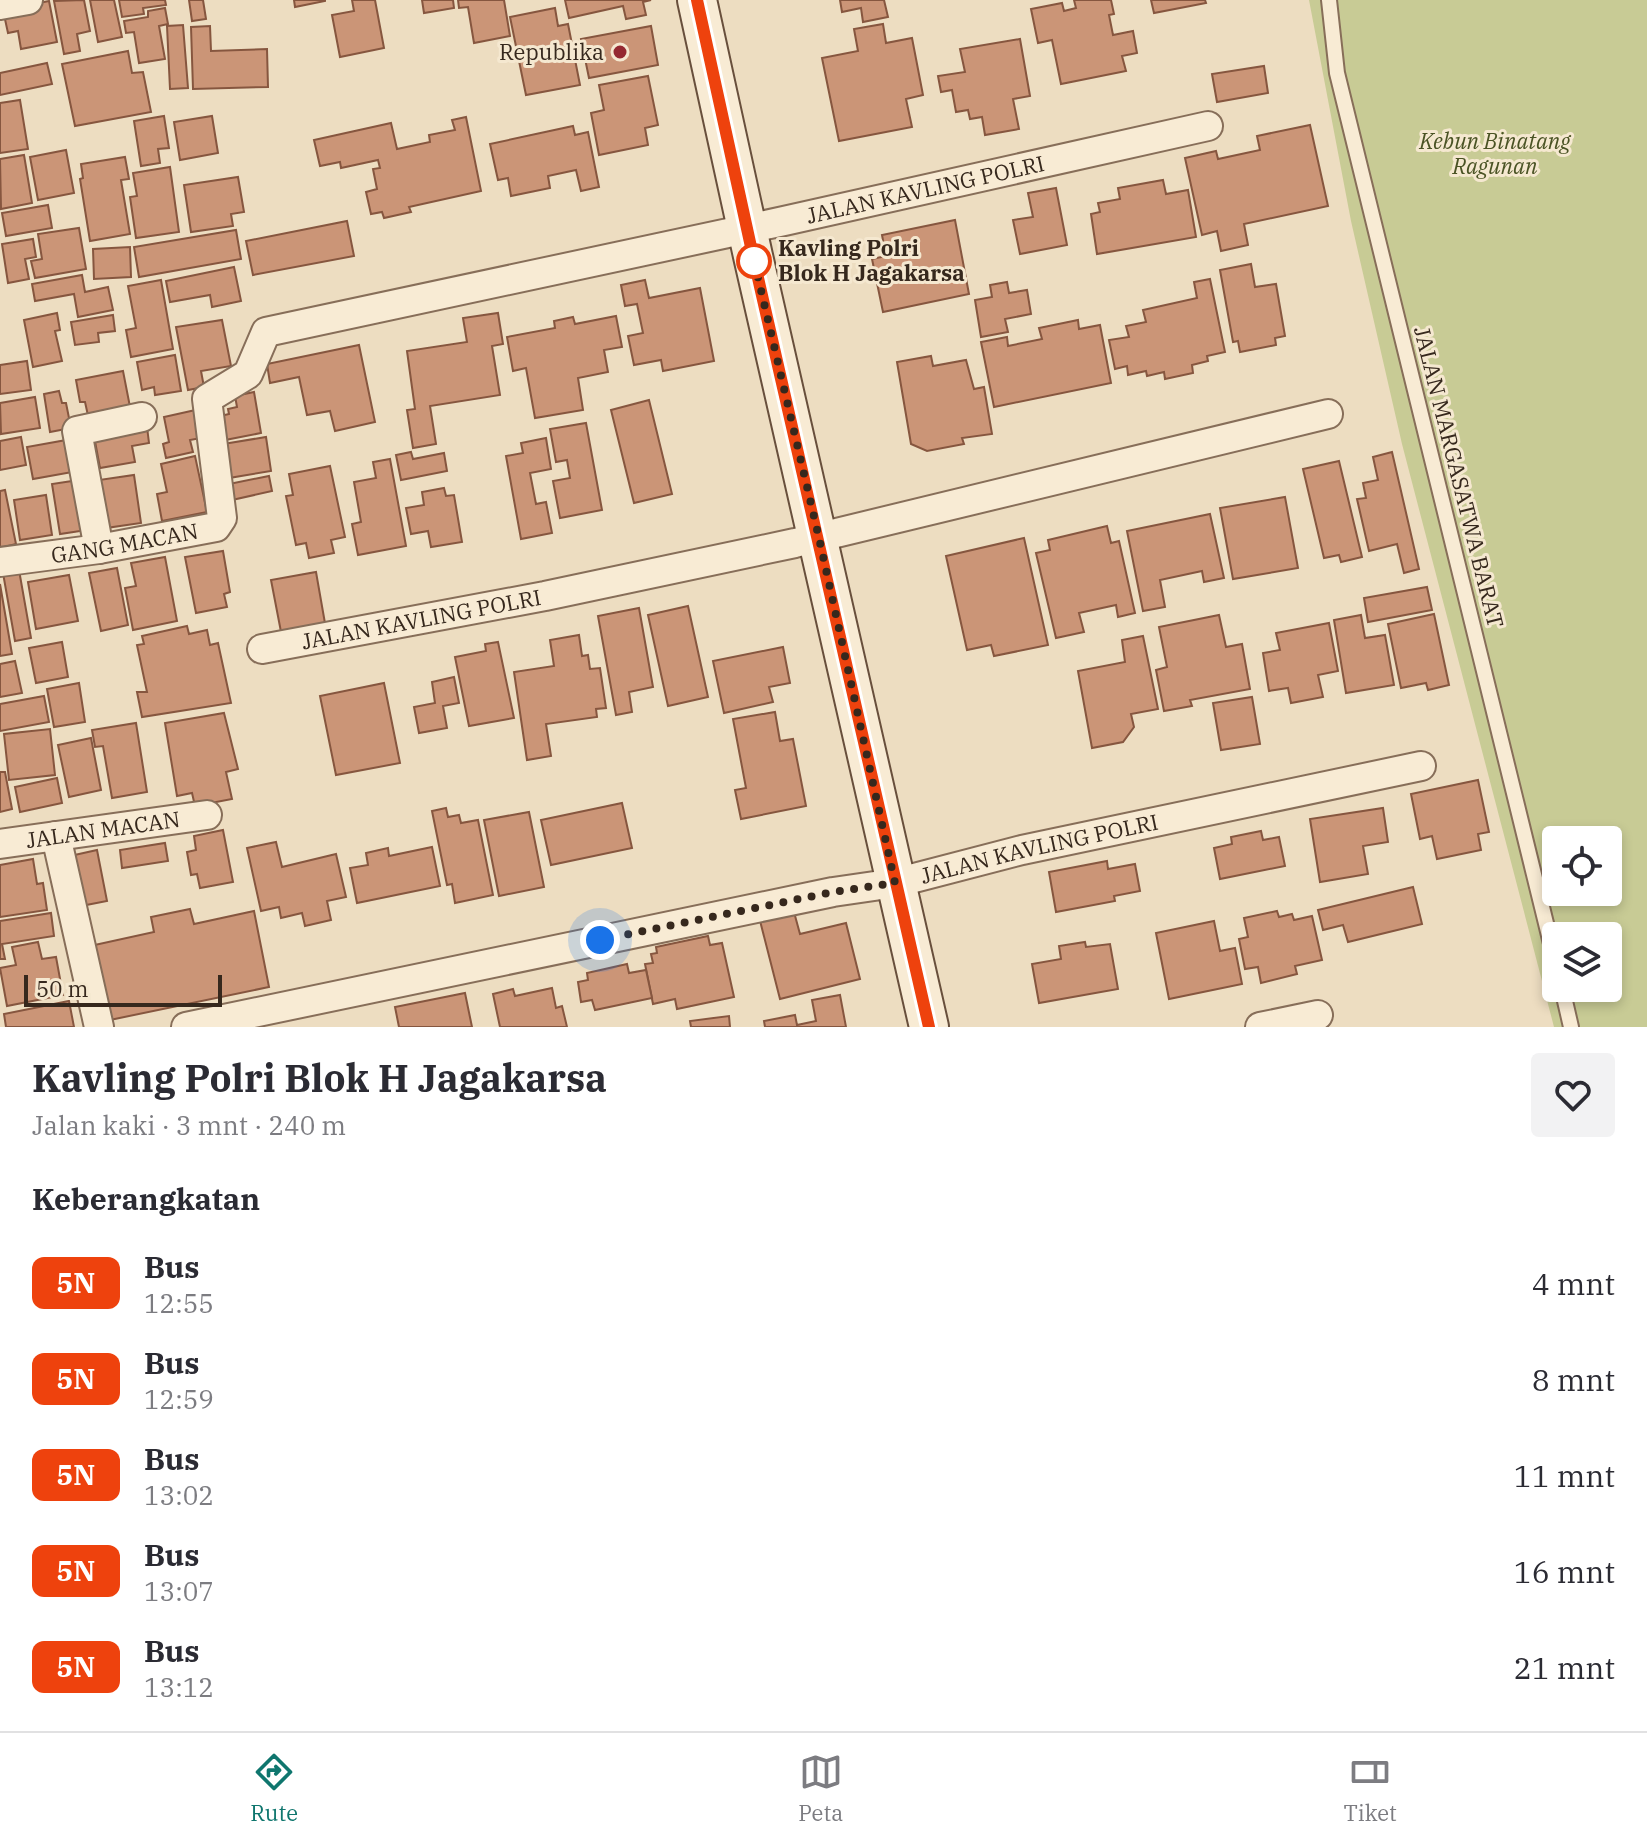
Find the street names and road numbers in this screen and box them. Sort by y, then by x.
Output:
street label: JALAN KAVLING POLRI [803,148,1047,230]
street label: JALAN MARGASATWA BARAT [1408,323,1511,631]
street label: GANG MACAN [49,516,200,569]
street label: JALAN KAVLING POLRI [299,582,543,655]
street label: JALAN MACAN [24,804,182,854]
street label: JALAN KAVLING POLRI [917,807,1161,890]

